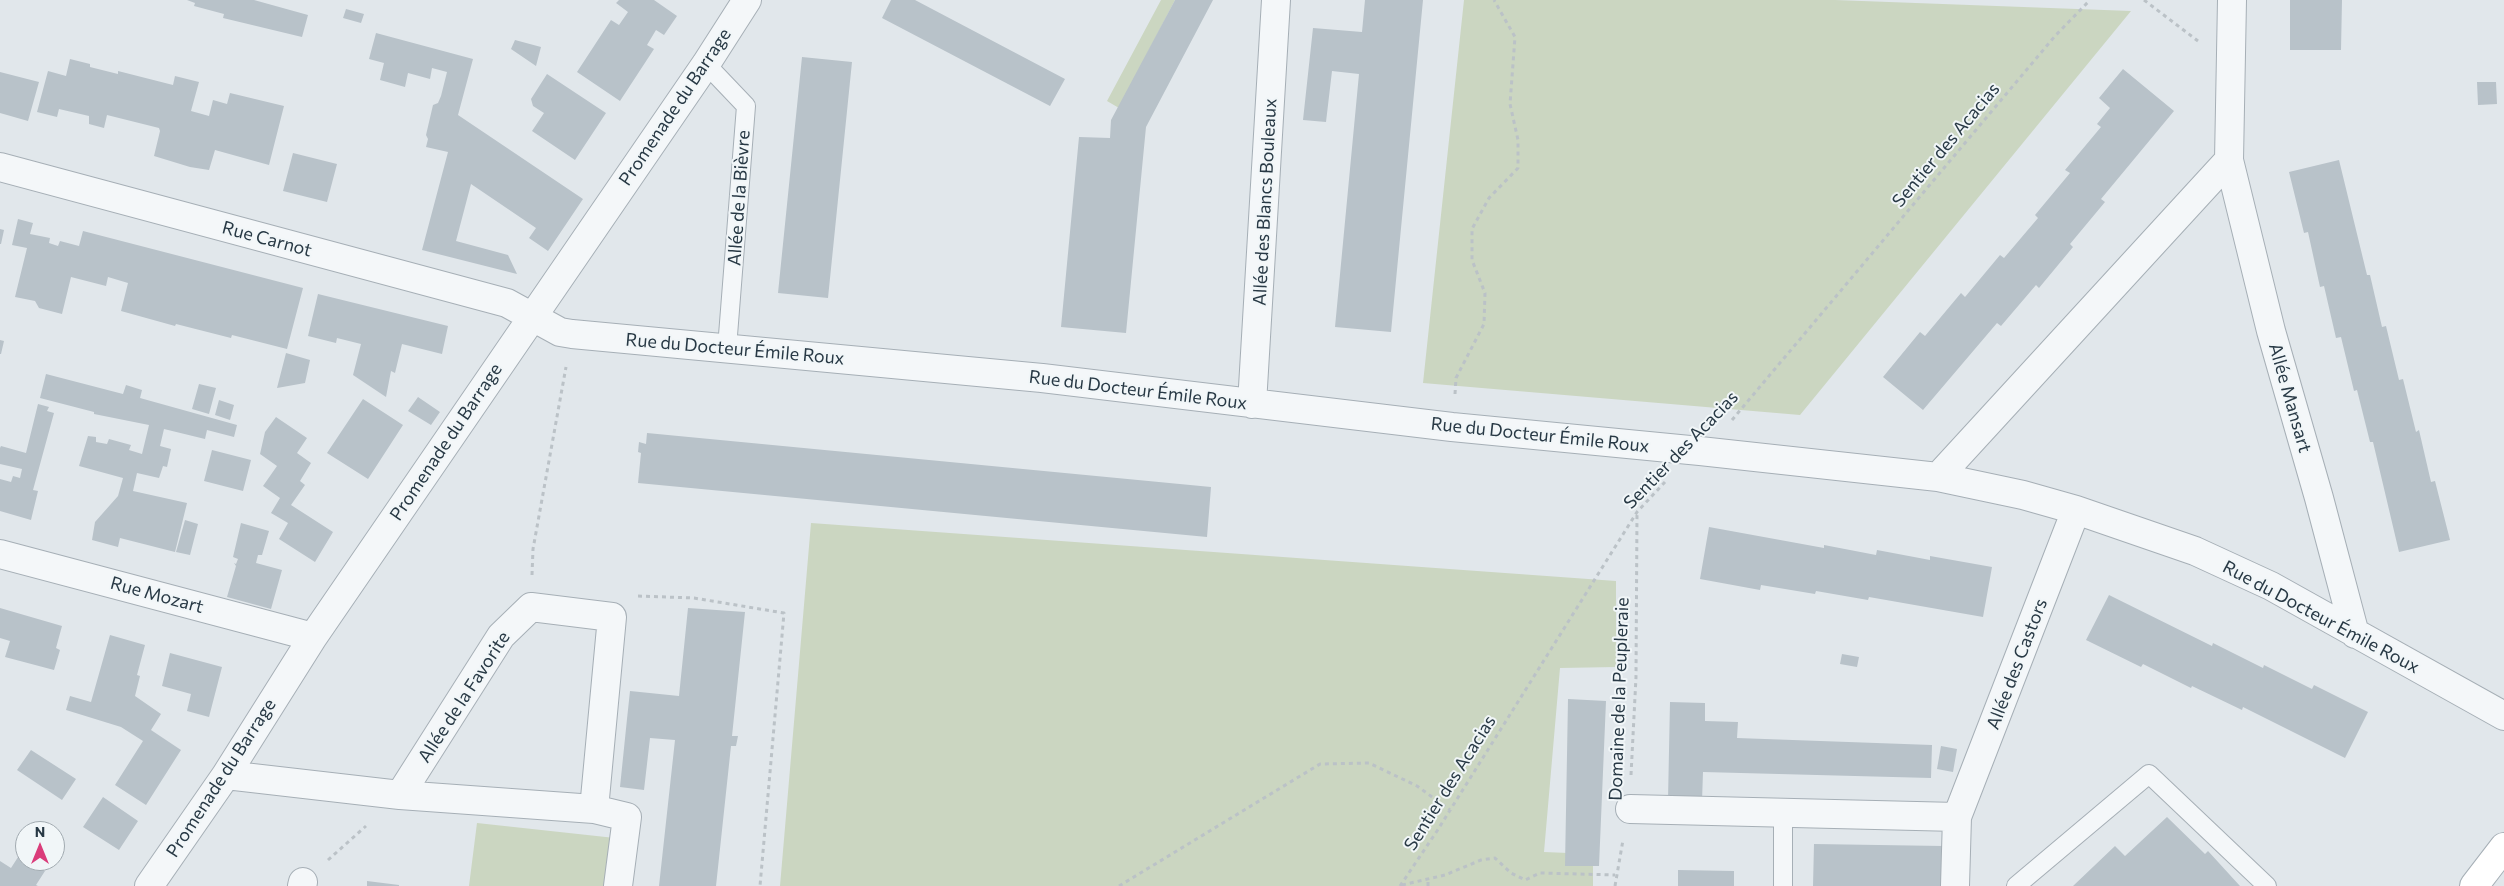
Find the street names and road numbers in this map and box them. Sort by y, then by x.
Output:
street label: Promenade du Barrage [614,24,736,190]
street label: Sentier des Acacias [1888,79,2004,211]
street label: Allée des Blancs Bouleaux [1249,98,1281,306]
street label: Allée de la Bièvre [723,129,755,267]
street label: Rue Carnot [220,217,314,261]
street label: Rue du Docteur Émile Roux [625,329,845,369]
street label: Allée Mansart [2264,341,2316,455]
street label: Promenade du Barrage [385,359,507,525]
street label: Rue du Docteur Émile Roux [1028,366,1248,414]
street label: Sentier des Acacias [1619,387,1743,513]
street label: Rue du Docteur Émile Roux [1430,413,1650,457]
street label: Rue du Docteur Émile Roux [2219,556,2423,678]
street label: Rue Mozart [108,572,206,618]
street label: Allée des Castors [1982,595,2052,733]
street label: Domaine de la Peupleraie [1605,597,1633,801]
street label: Allée de la Favorite [414,627,514,767]
street label: Promenade du Barrage [162,695,280,861]
street label: Sentier des Acacias [1400,711,1500,855]

